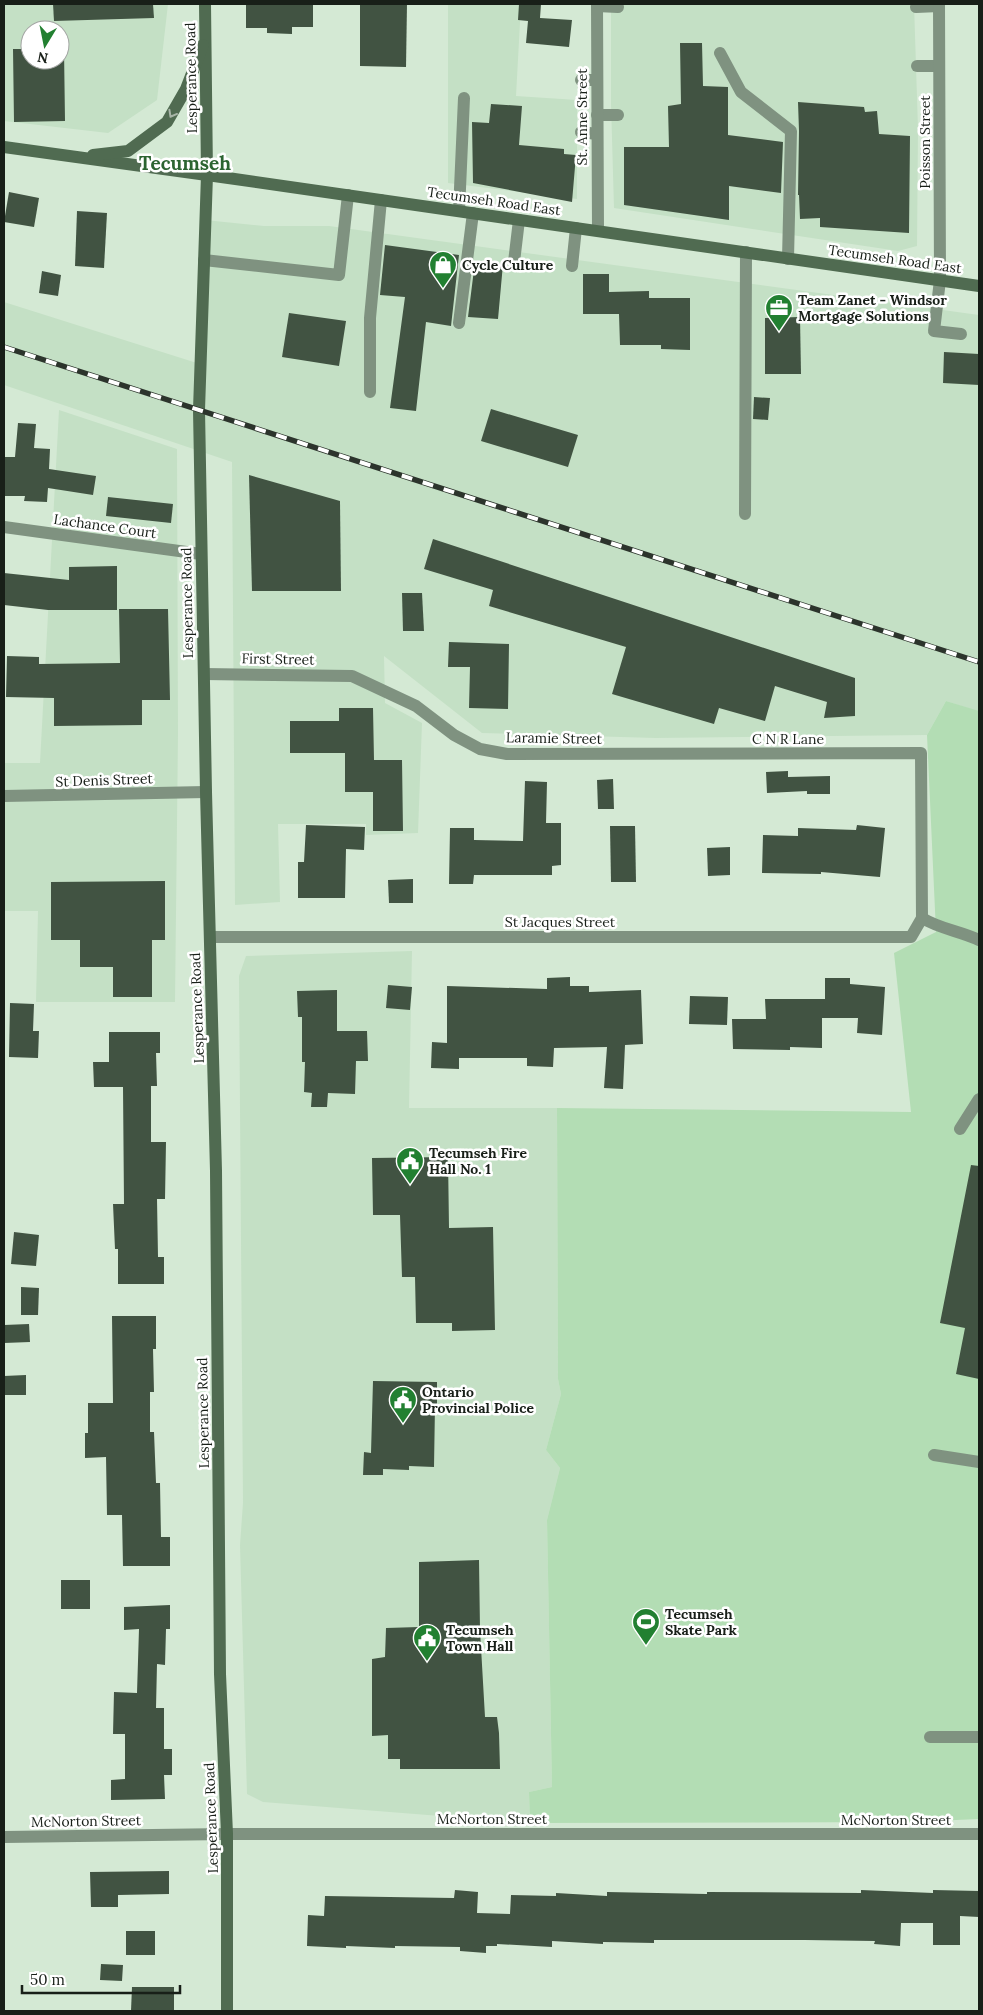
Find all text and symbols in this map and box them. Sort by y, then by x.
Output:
north arrow [20,20,70,70]
street label: Lesperance Road [181,22,201,134]
text: N [36,48,50,68]
street label: St. Anne Street [573,68,591,166]
street label: Poisson Street [916,95,934,189]
one-way arrow [168,109,178,118]
district label: Tecumseh [139,151,231,175]
street label: Tecumseh Road East [426,183,562,219]
street label: Tecumseh Road East [827,241,963,277]
shop icon: Cycle Culture [428,250,458,289]
place label: Cycle Culture [462,256,554,274]
place label: Team Zanet - Windsor Mortgage Solutions [798,291,947,325]
office icon: Team Zanet - Windsor Mortgage Solutions [764,293,794,332]
street label: Lachance Court [52,510,158,542]
street label: Lesperance Road [177,547,197,659]
street label: First Street [241,649,315,669]
street label: Laramie Street [506,728,603,748]
street label: C N R Lane [752,730,824,748]
street label: St Denis Street [55,769,154,791]
street label: St Jacques Street [505,913,616,931]
street label: Lesperance Road [186,952,208,1064]
place label: Tecumseh Fire Hall No. 1 [429,1144,527,1178]
public building icon: Tecumseh Fire Hall No. 1 [395,1146,425,1185]
street label: Lesperance Road [193,1357,213,1469]
place label: Ontario Provincial Police [422,1383,534,1417]
public building icon: Ontario Provincial Police [388,1385,418,1424]
place label: Tecumseh Skate Park [665,1605,738,1639]
sports icon: Tecumseh Skate Park [631,1607,661,1646]
place label: Tecumseh Town Hall [446,1621,514,1655]
public building icon: Tecumseh Town Hall [412,1623,442,1662]
street label: Lesperance Road [200,1762,222,1874]
street label: McNorton Street [437,1810,548,1828]
street label: McNorton Street [31,1811,142,1831]
street label: McNorton Street [841,1811,952,1829]
scale bar [22,1962,180,1994]
text: 50 m [30,1970,65,1989]

